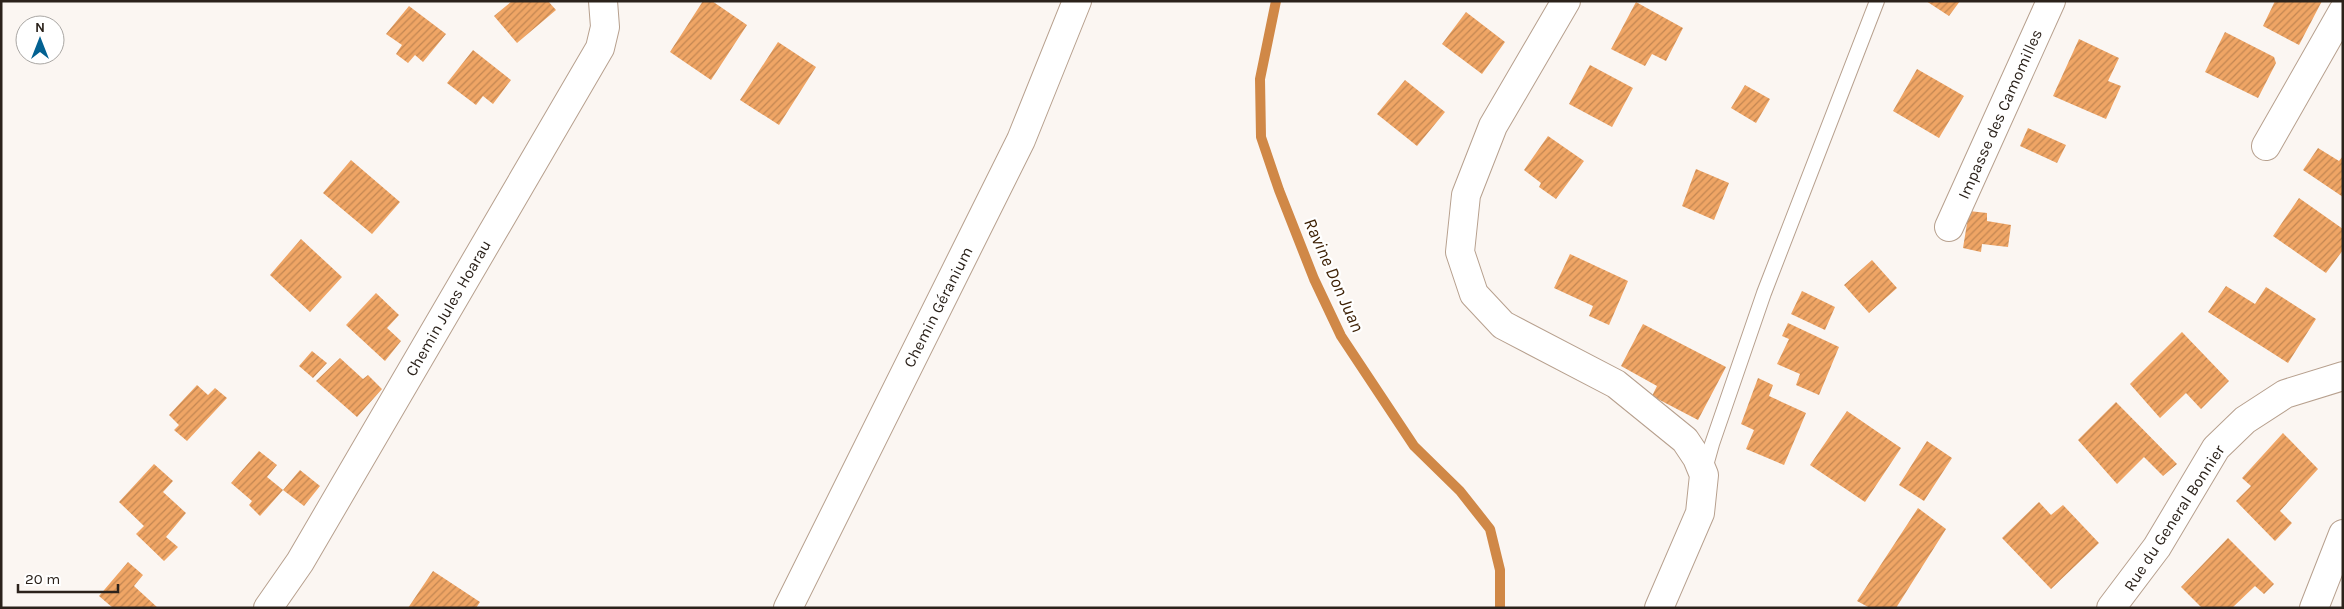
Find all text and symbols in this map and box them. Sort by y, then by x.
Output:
north arrow [15,15,65,65]
text: N [35,19,45,36]
street label: Impasse des Camomilles [1954,26,2046,202]
water label: Ravine Don Juan [1299,215,1369,335]
street label: Chemin Jules Hoarau [401,236,495,380]
street label: Chemin Géranium [899,243,977,371]
street label: Rue du General Bonnier [2120,441,2229,595]
scale bar [18,562,118,594]
text: 20 m [25,570,60,588]

